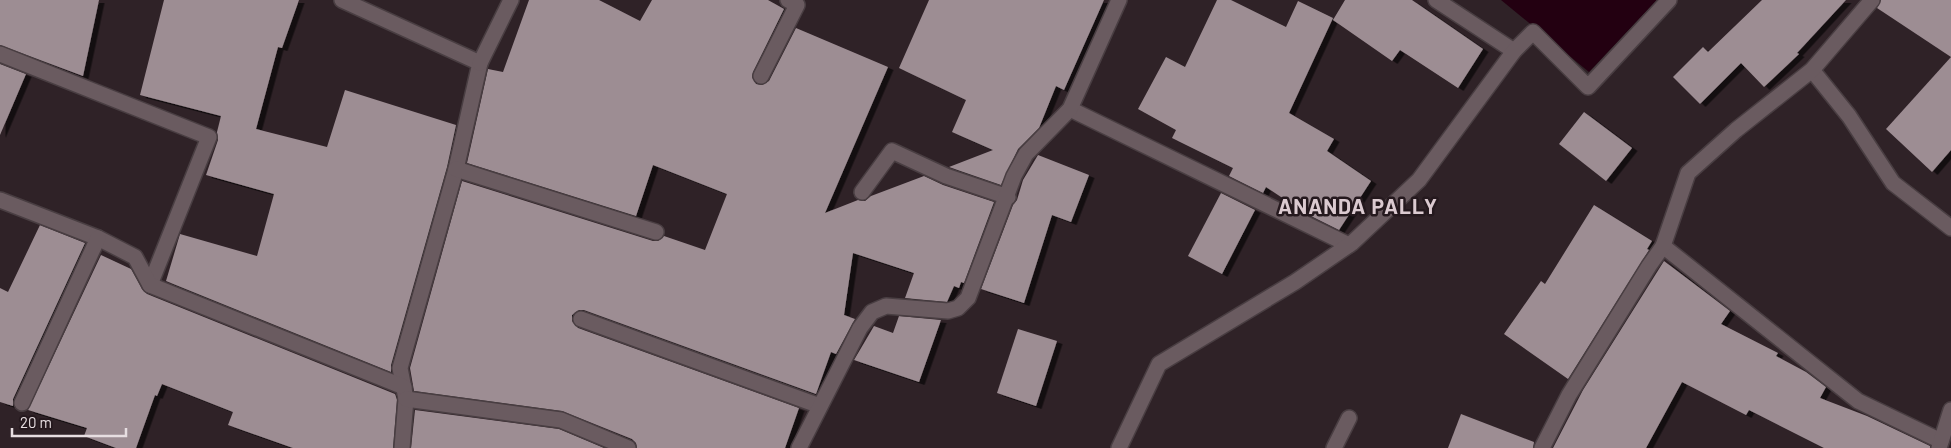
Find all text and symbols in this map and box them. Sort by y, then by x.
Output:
district label: ANANDA PALLY [1278,193,1438,218]
scale bar [12,406,126,438]
text: 20 m [20,413,52,431]

